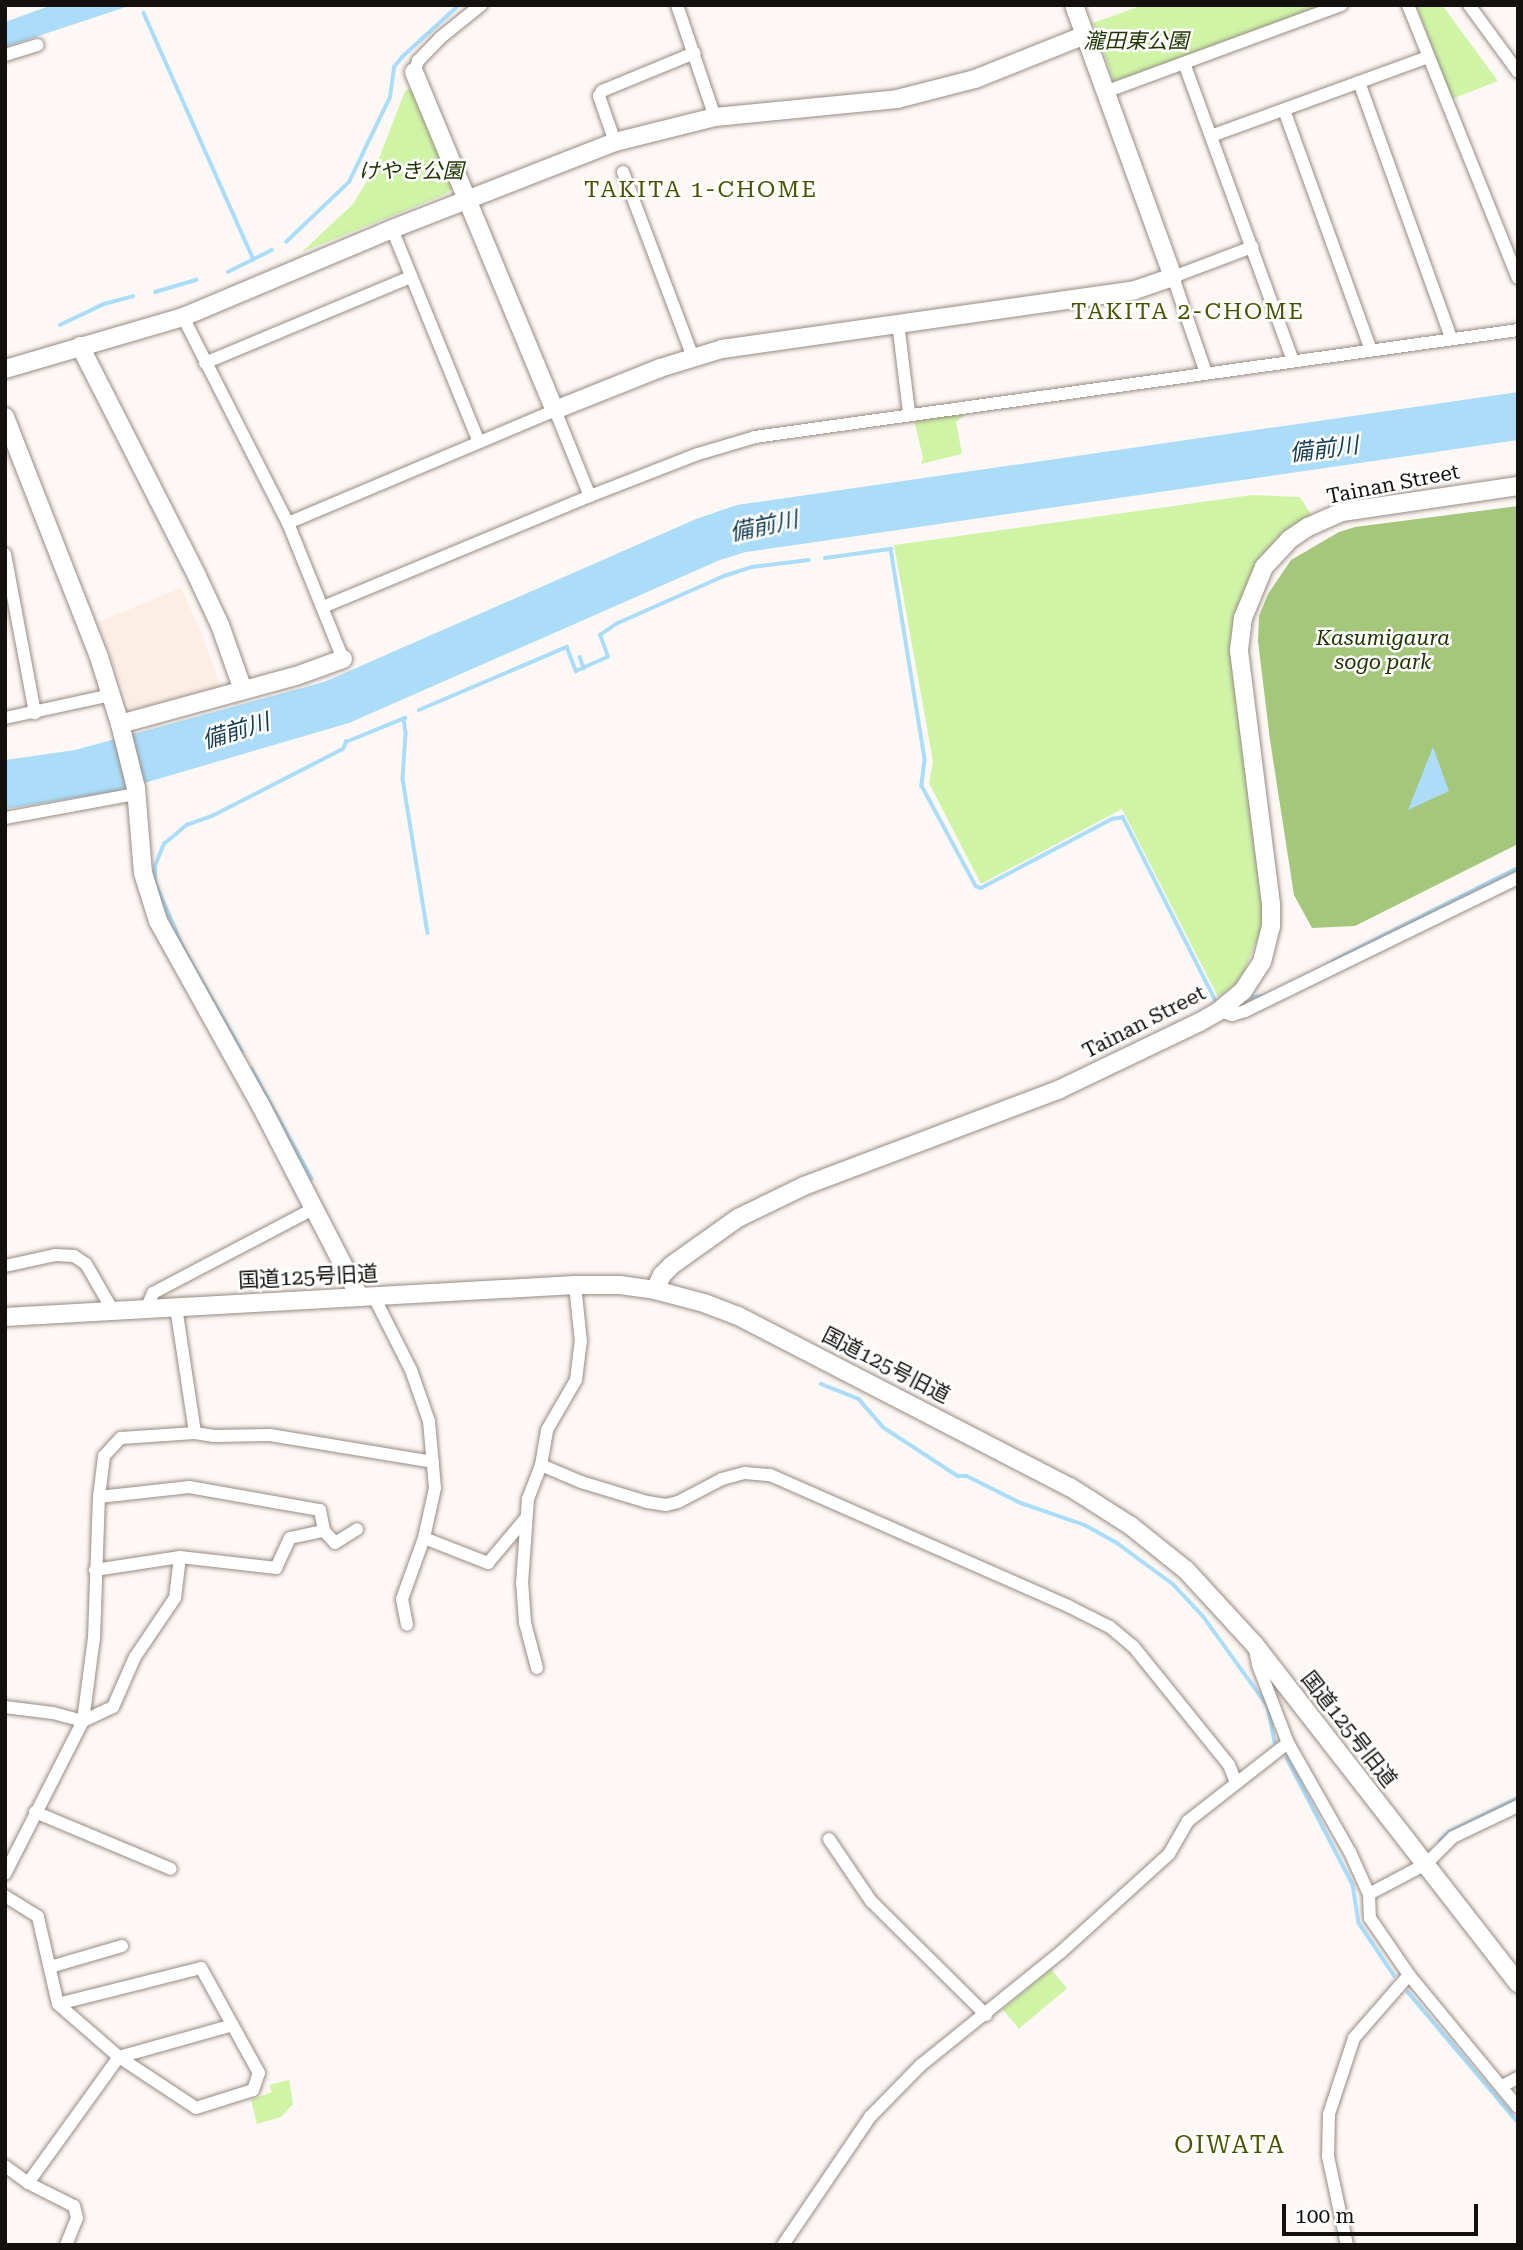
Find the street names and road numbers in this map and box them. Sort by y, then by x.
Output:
street label: Tainan Street [1324,459,1462,509]
street label: Tainan Street [1078,980,1210,1064]
street label: 国道125号旧道 [237,1261,379,1293]
street label: 国道125号旧道 [818,1322,954,1408]
street label: 国道125号旧道 [1296,1666,1402,1792]

